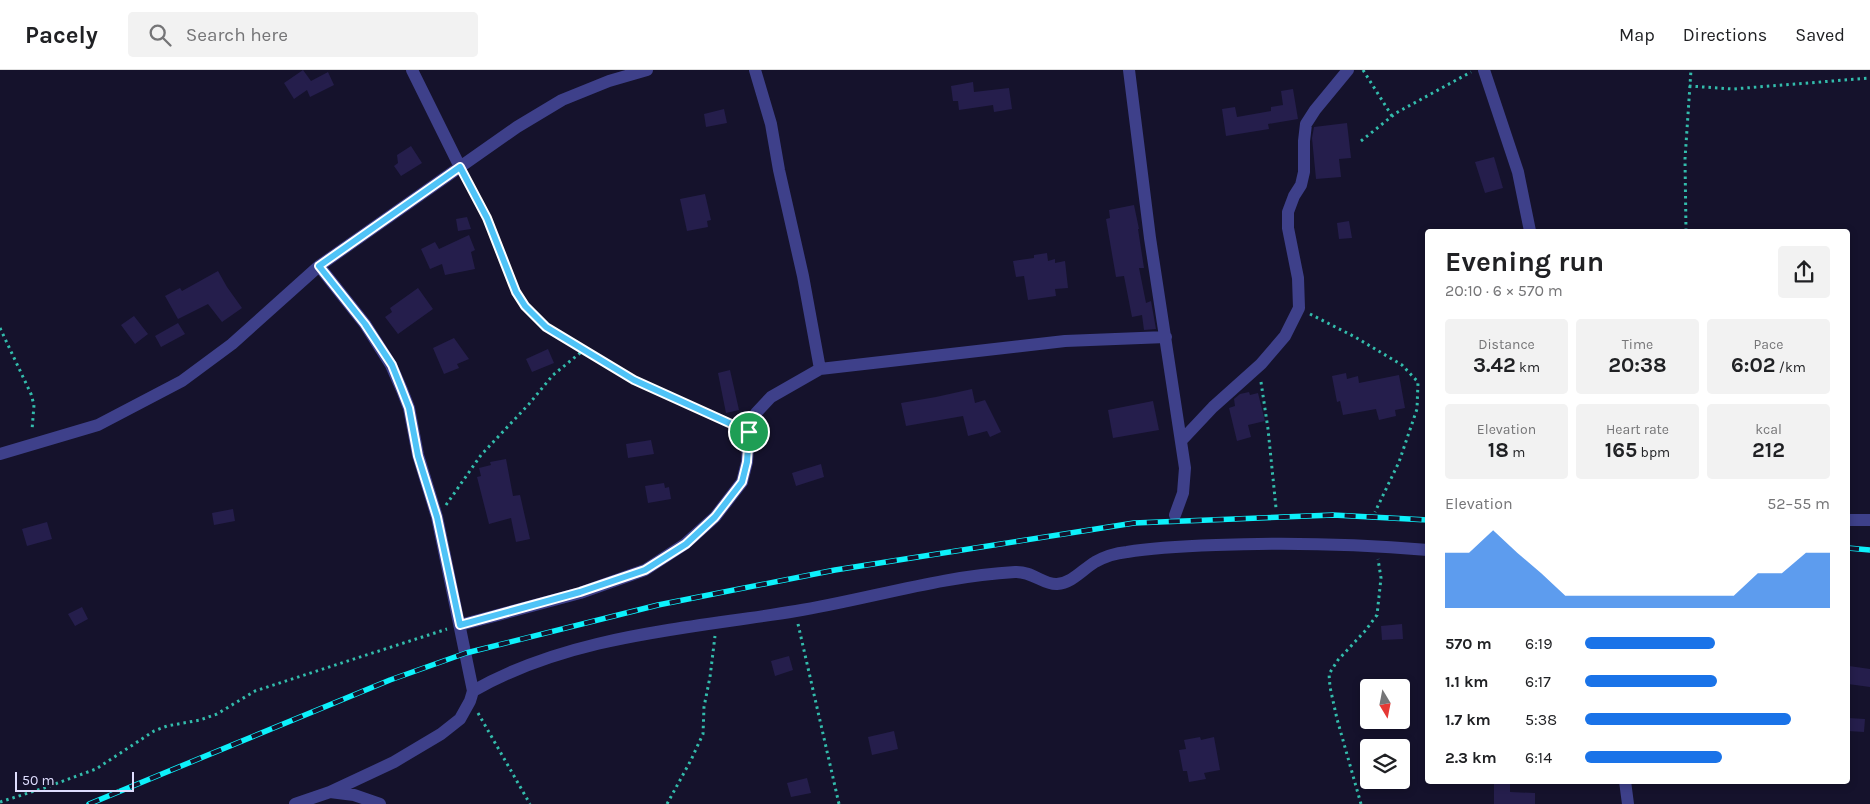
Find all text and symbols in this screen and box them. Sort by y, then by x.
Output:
search box [128,12,478,57]
text: Pacely [25,21,98,49]
icon: search [146,21,174,49]
text: Search here [186,24,288,46]
text: Map [1619,24,1655,46]
text: Directions [1683,24,1767,46]
text: Saved [1795,24,1845,46]
text: Evening run [1445,245,1604,278]
button: share [1778,246,1830,298]
text: 20:10 · 6 × 570 m [1445,281,1563,300]
text: Distance [1478,336,1535,353]
text: Time [1622,336,1653,353]
text: Pace [1754,336,1783,353]
text: 3.42 [1473,353,1516,377]
text: 20:38 [1608,353,1667,377]
text: 6:02 [1731,353,1776,377]
text: km [1516,359,1540,376]
text: /km [1776,359,1806,376]
pin [728,411,770,453]
icon: arrive [735,418,763,446]
text: Elevation [1477,421,1536,438]
text: Heart rate [1606,421,1669,438]
text: kcal [1755,421,1782,438]
text: 18 [1488,438,1509,462]
text: 165 [1605,438,1637,462]
text: 212 [1752,438,1785,462]
text: m [1509,444,1525,461]
text: bpm [1637,444,1670,461]
text: Elevation [1445,494,1513,513]
text: 52–55 m [1767,494,1830,513]
text: 570 m [1445,634,1492,653]
text: 6:19 [1525,634,1552,653]
text: 1.1 km [1445,672,1489,691]
text: 6:17 [1525,672,1551,691]
north arrow [1360,679,1410,729]
map controls [1360,679,1410,789]
text: 1.7 km [1445,710,1491,729]
text: 5:38 [1525,710,1557,729]
button: layers [1360,739,1410,789]
text: 2.3 km [1445,748,1497,767]
text: 6:14 [1525,748,1552,767]
scale bar [15,769,134,792]
text: 50 m [22,772,55,789]

